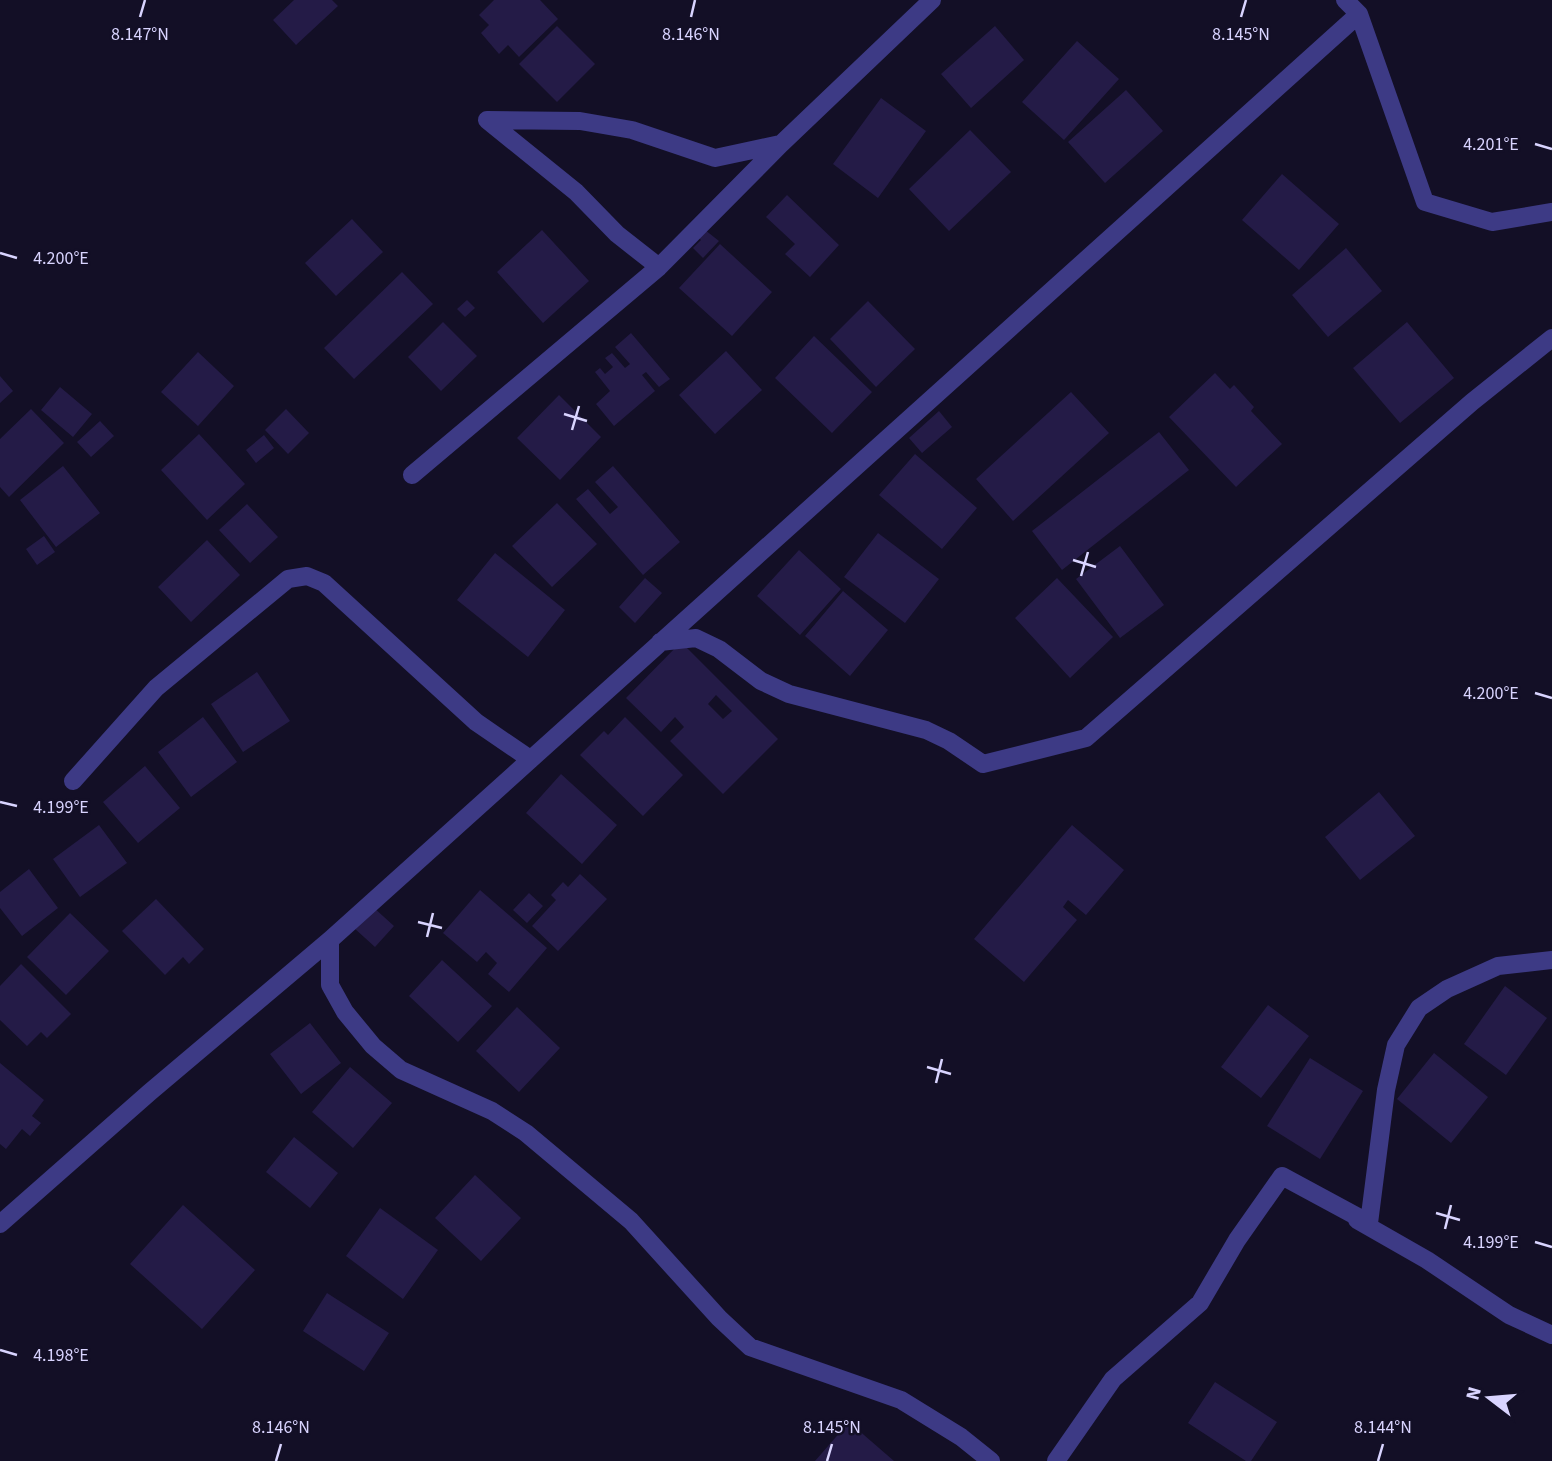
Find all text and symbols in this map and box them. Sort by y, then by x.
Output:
text: 8.147°N [111,22,169,47]
text: 8.146°N [662,22,720,47]
text: 8.145°N [1212,22,1270,47]
text: 4.201°E [1463,132,1519,157]
text: 4.200°E [33,246,89,271]
text: 4.200°E [1463,681,1519,706]
text: 4.199°E [33,795,89,820]
text: 4.199°E [1463,1230,1519,1255]
text: 4.198°E [33,1343,89,1368]
north arrow [1454,1363,1524,1433]
text: N [1459,1384,1489,1404]
text: 8.146°N [252,1415,310,1440]
text: 8.145°N [803,1415,861,1440]
text: 8.144°N [1354,1415,1412,1440]

